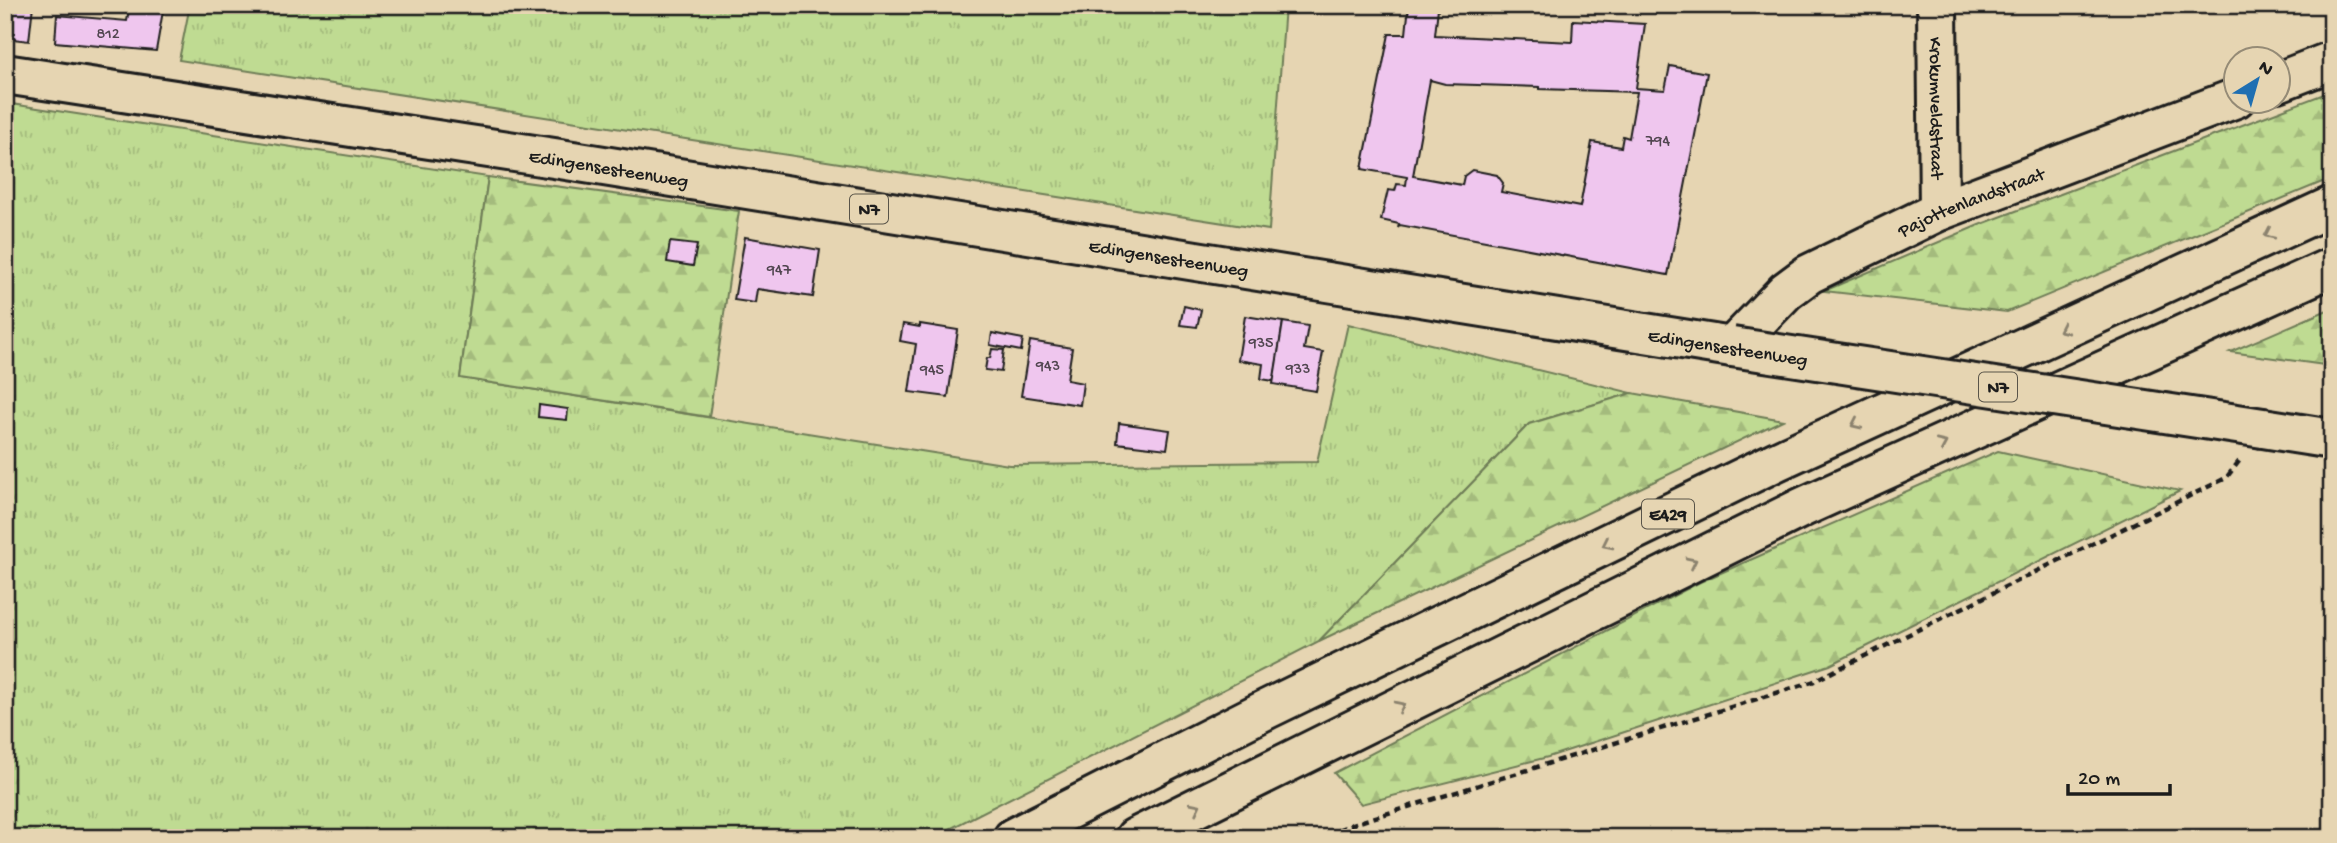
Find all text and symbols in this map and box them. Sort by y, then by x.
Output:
house number: 812 [96,26,120,45]
street label: Krokumveldstraat [1922,37,1947,181]
north arrow [2222,46,2292,116]
text: N [2253,56,2277,82]
house number: 794 [1645,133,1670,152]
street label: Edingensesteenweg [527,146,690,194]
street label: Pajottenlandstraat [1894,163,2050,245]
road number: N7 [850,194,888,224]
one-way arrow [2264,226,2276,240]
street label: Edingensesteenweg [1087,236,1250,284]
house number: 947 [766,262,792,281]
one-way arrow [2057,321,2070,335]
street label: Edingensesteenweg [1646,325,1809,373]
house number: 935 [1248,335,1273,354]
house number: 943 [1035,358,1060,377]
house number: 933 [1285,361,1310,380]
house number: 945 [919,362,944,381]
road number: N7 [1979,372,2017,402]
one-way arrow [1851,416,1863,430]
one-way arrow [1935,438,1947,452]
road number: E429 [1642,500,1694,528]
one-way arrow [1602,535,1614,549]
one-way arrow [1685,556,1697,570]
one-way arrow [1393,700,1405,714]
scale bar [2068,752,2169,796]
text: 20 m [2078,768,2120,793]
one-way arrow [1189,802,1201,815]

